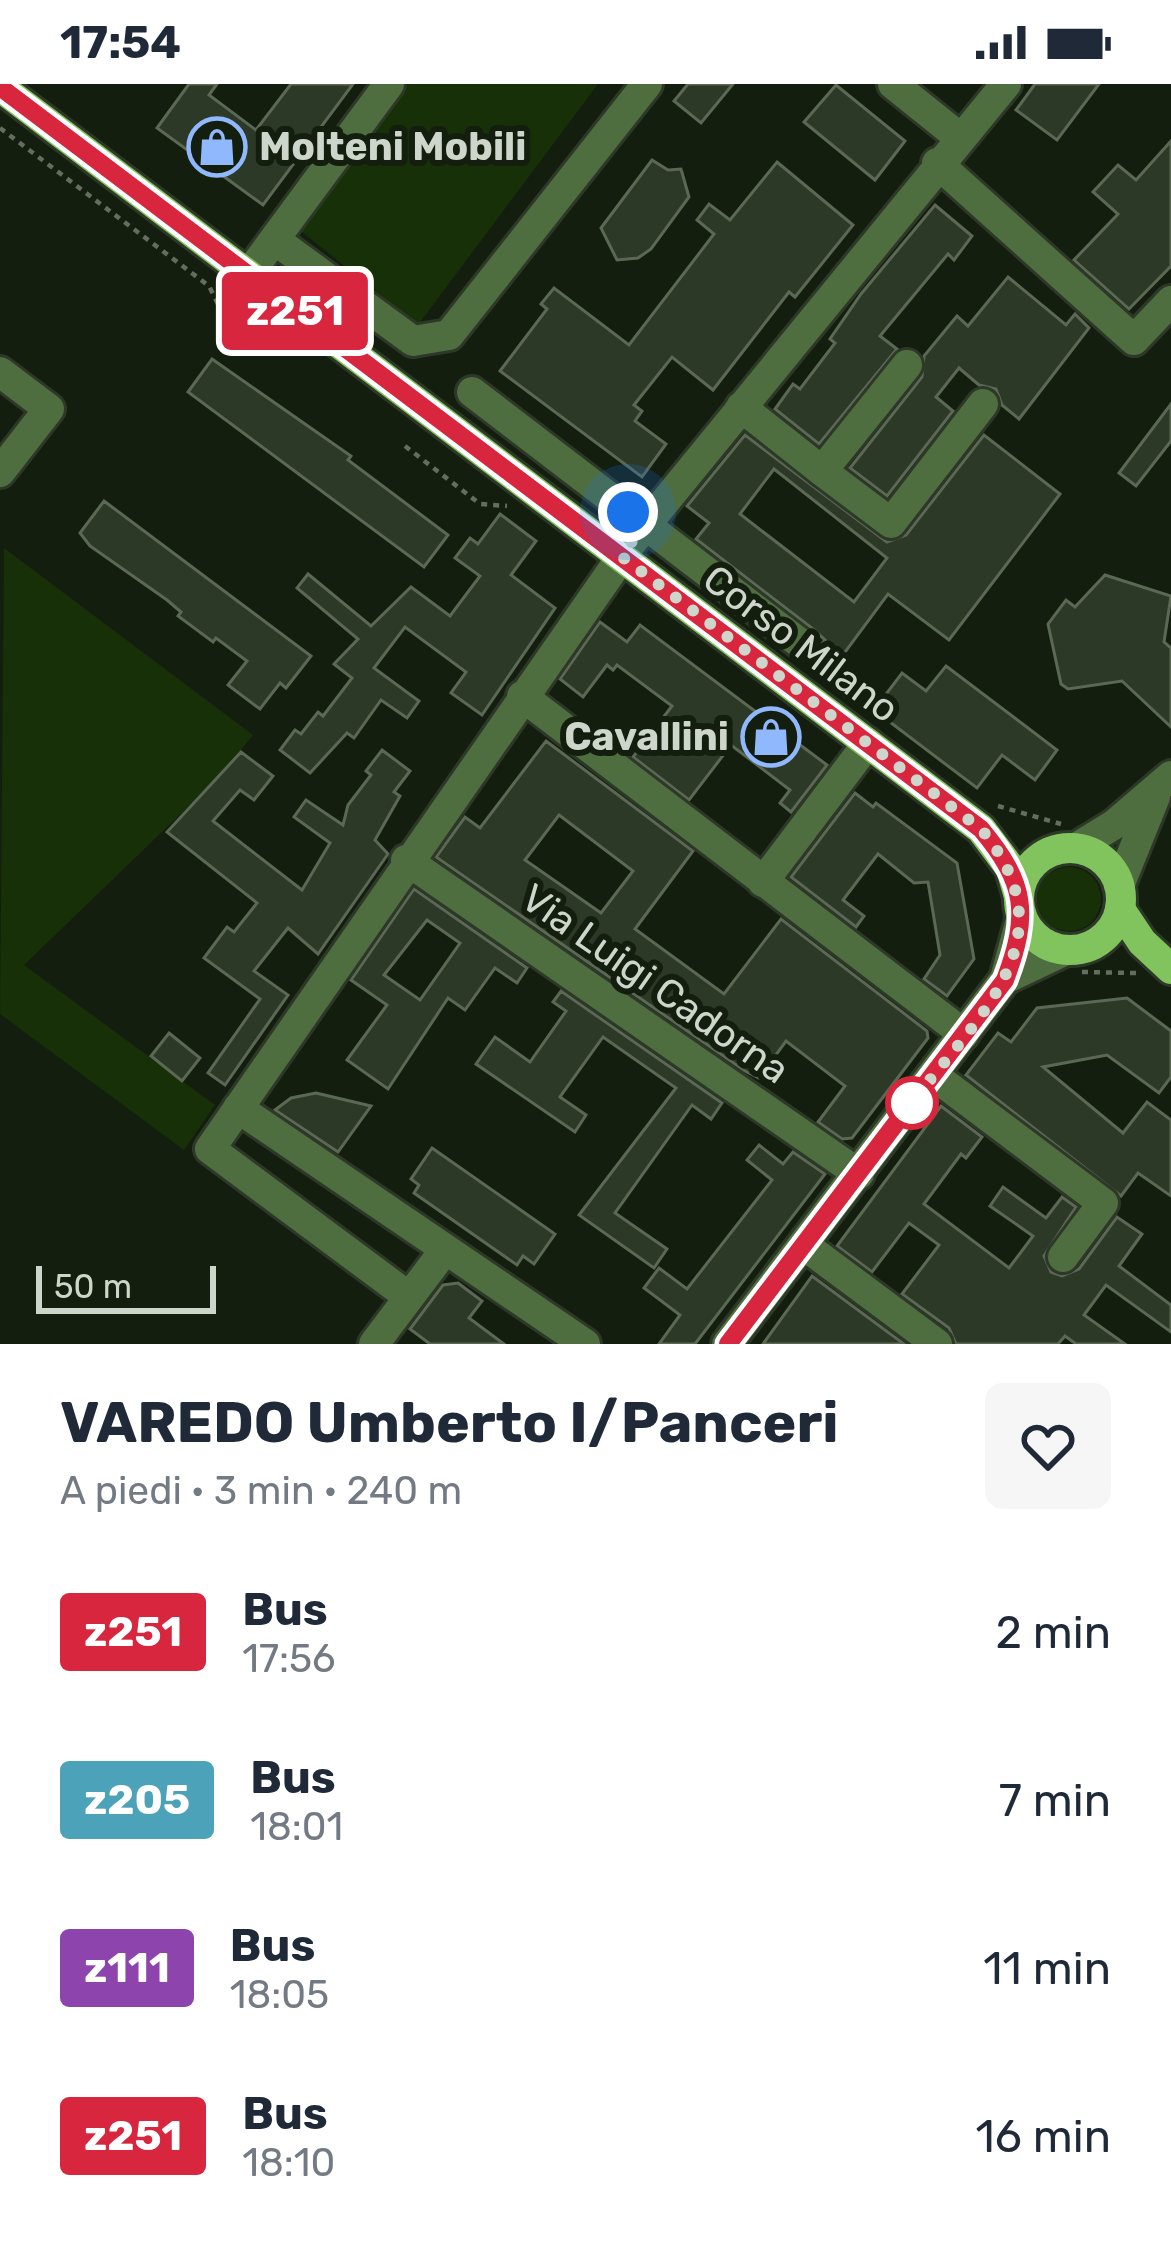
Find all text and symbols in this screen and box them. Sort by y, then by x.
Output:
text: 17:54 [60,16,181,69]
shop icon: Molteni Mobili [186,116,248,178]
place label: Molteni Mobili [259,124,526,170]
line badge: z251 [211,272,379,350]
text: z251 [246,286,344,336]
your location [598,482,658,542]
street label: Corso Milano [694,556,908,732]
shop icon: Cavallini [740,706,802,768]
place label: Cavallini [564,714,729,760]
street label: Via Luigi Cadorna [513,875,797,1093]
unlabelled marker [887,1078,937,1128]
scale bar [36,1260,216,1313]
text: 50 m [54,1267,132,1306]
button: heart [985,1383,1111,1509]
text: VAREDO Umberto I/Panceri [60,1389,839,1456]
text: A piedi · 3 min · 240 m [60,1468,462,1514]
text: Bus [242,1583,328,1636]
text: 2 min [995,1606,1111,1659]
text: z251 [84,1607,182,1657]
text: 17:56 [242,1636,336,1682]
text: Bus [250,1751,336,1804]
text: 7 min [999,1774,1111,1827]
text: z205 [84,1775,190,1825]
text: 18:01 [250,1804,343,1850]
text: Bus [230,1919,315,1972]
text: 11 min [983,1942,1111,1995]
text: z111 [84,1943,170,1993]
text: 18:05 [230,1972,329,2018]
text: Bus [242,2087,328,2140]
text: 16 min [975,2110,1111,2163]
text: z251 [84,2111,182,2161]
text: 18:10 [242,2140,335,2186]

